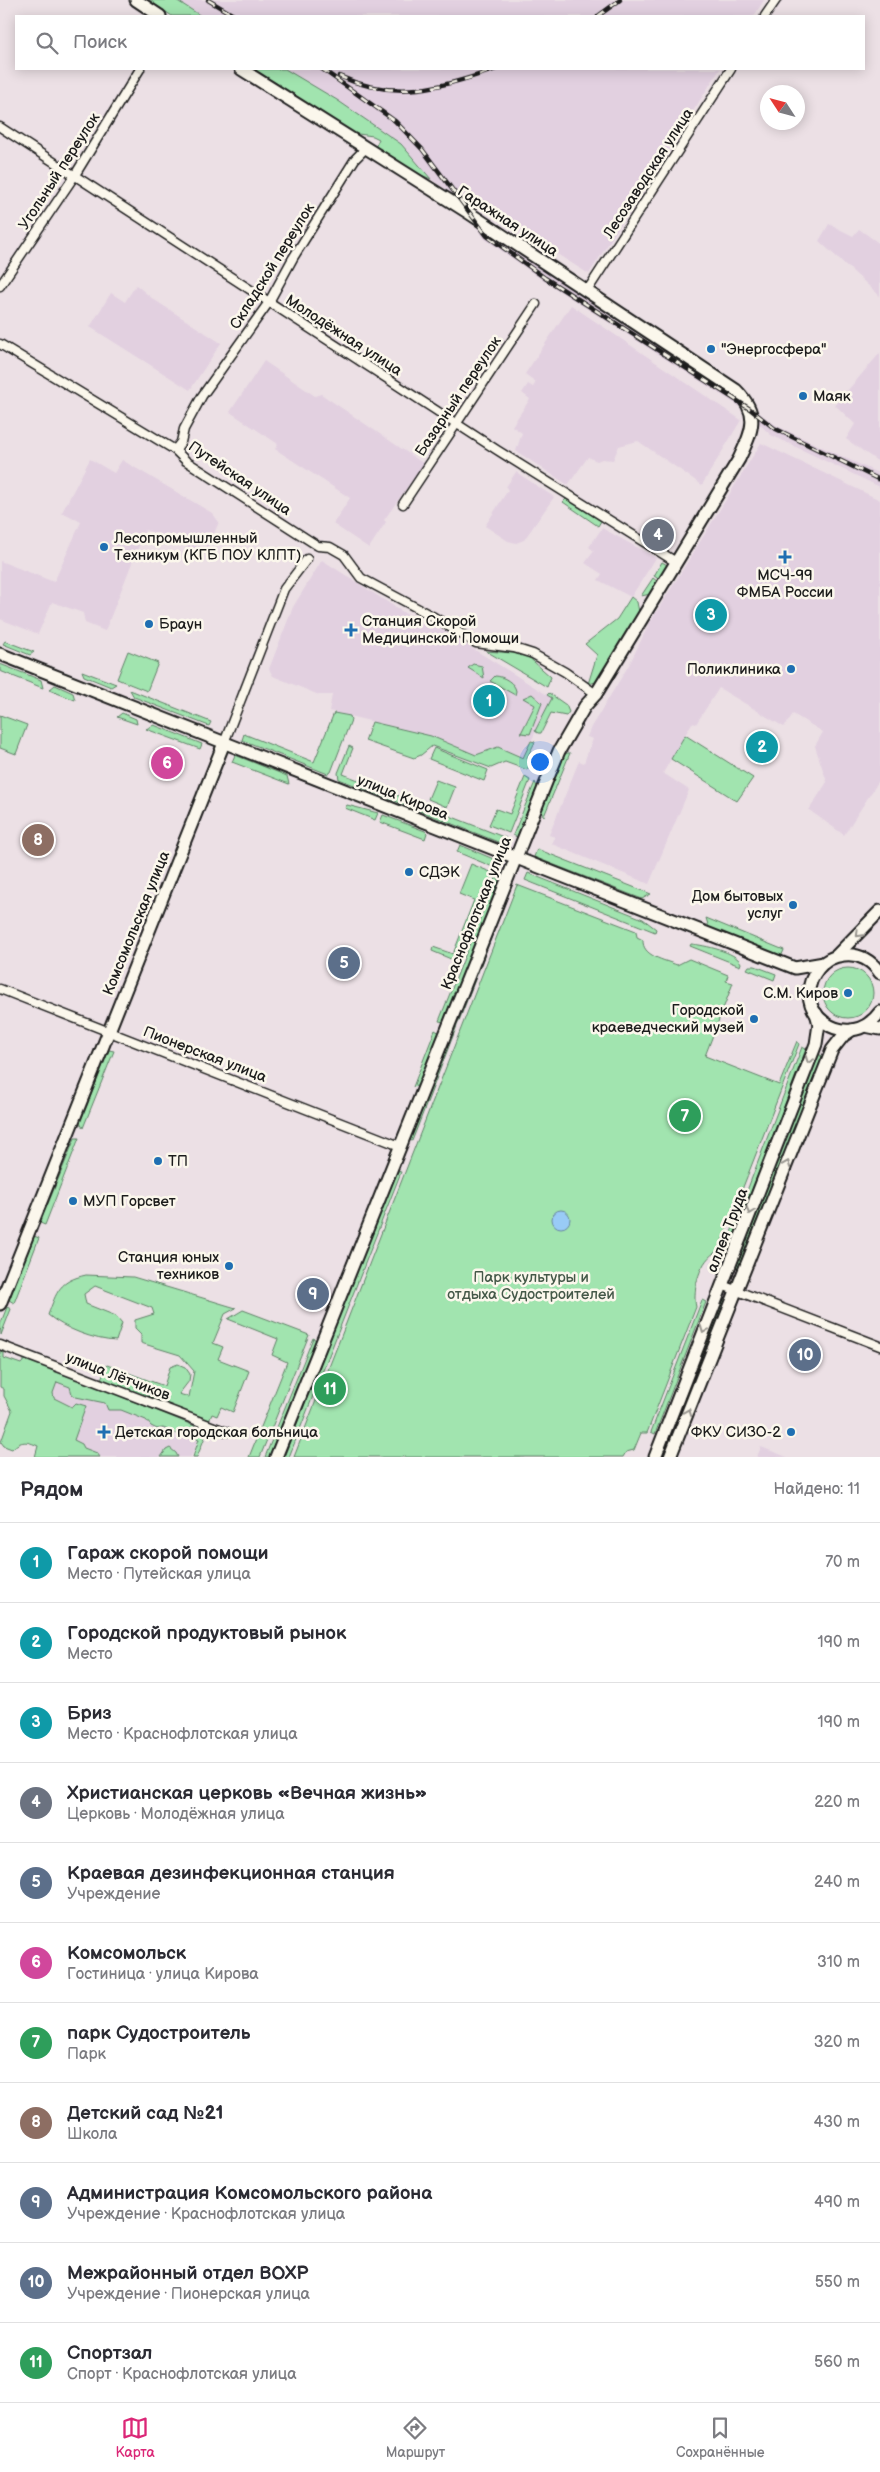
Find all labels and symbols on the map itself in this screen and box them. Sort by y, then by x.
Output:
north arrow [760,85,805,130]
street label: Лесозаводская улица [599,105,698,243]
street label: Угольный переулок [14,109,104,233]
street label: Гаражная улица [454,182,562,261]
street label: Складской переулок [226,200,319,333]
street label: Молодёжная улица [282,291,406,380]
street label: Базарный переулок [411,333,506,460]
place label: "Энергосфера" [721,340,827,359]
marker: "Энергосфера" [705,343,717,355]
place label: Маяк [813,387,851,406]
marker: Маяк [797,390,809,402]
street label: Путейская улица [185,437,295,520]
pin: 4 [642,516,674,554]
place label: Лесопромышленный Техникум (КГБ ПОУ КЛПТ) [113,529,301,565]
marker: Лесопромышленный Техникум (КГБ ПОУ КЛПТ) [98,541,110,553]
marker: МСЧ-99 ФМБА России [778,550,792,564]
place label: МСЧ-99 ФМБА России [737,566,833,602]
pin: 3 [695,596,727,634]
place label: Станция Скорой Медицинской Помощи [362,612,519,648]
place label: Браун [159,615,202,634]
marker: Браун [143,618,155,630]
marker: Станция Скорой Медицинской Помощи [344,623,358,637]
place label: Поликлиника [687,660,781,679]
marker: Поликлиника [785,663,797,675]
pin: 1 [473,682,505,720]
pin: 2 [746,728,778,766]
pin: 6 [151,744,183,782]
your location [527,749,553,775]
street label: улица Кирова [354,771,451,824]
pin: 8 [22,821,54,859]
street label: Краснофлотская улица [437,834,516,993]
street label: Комсомольская улица [99,848,174,998]
place label: СДЭК [419,863,460,882]
marker: СДЭК [403,866,415,878]
place label: Дом бытовых услуг [692,887,783,923]
marker: Дом бытовых услуг [787,899,799,911]
one-way arrow [856,929,865,938]
pin: 5 [328,944,360,982]
place label: С.М. Киров [763,984,838,1003]
marker: С.М. Киров [842,987,854,999]
place label: Городской краеведческий музей [592,1001,744,1037]
marker: Городской краеведческий музей [748,1013,760,1025]
street label: Пионерская улица [140,1022,269,1087]
one-way arrow [805,1055,816,1064]
pin: 7 [669,1097,701,1135]
place label: ТП [168,1152,188,1171]
marker: ТП [152,1155,164,1167]
one-way arrow [780,1160,791,1169]
street label: аллея Труда [703,1185,752,1275]
place label: МУП Горсвет [83,1192,176,1211]
marker: МУП Горсвет [67,1195,79,1207]
one-way arrow [746,1206,756,1215]
place label: Станция юных техников [118,1248,219,1284]
marker: Станция юных техников [223,1260,235,1272]
park label: Парк культуры и отдыха Судостроителей [447,1268,615,1304]
pin: 9 [297,1275,329,1313]
one-way arrow [700,1325,710,1334]
pin: 10 [789,1336,821,1374]
street label: улица Лётчиков [63,1348,173,1405]
pin: 11 [314,1370,346,1408]
one-way arrow [682,1408,693,1417]
place label: Детская городская больница [115,1423,318,1442]
place label: ФКУ СИЗО-2 [691,1423,781,1442]
marker: Детская городская больница [97,1425,111,1439]
marker: ФКУ СИЗО-2 [785,1426,797,1438]

